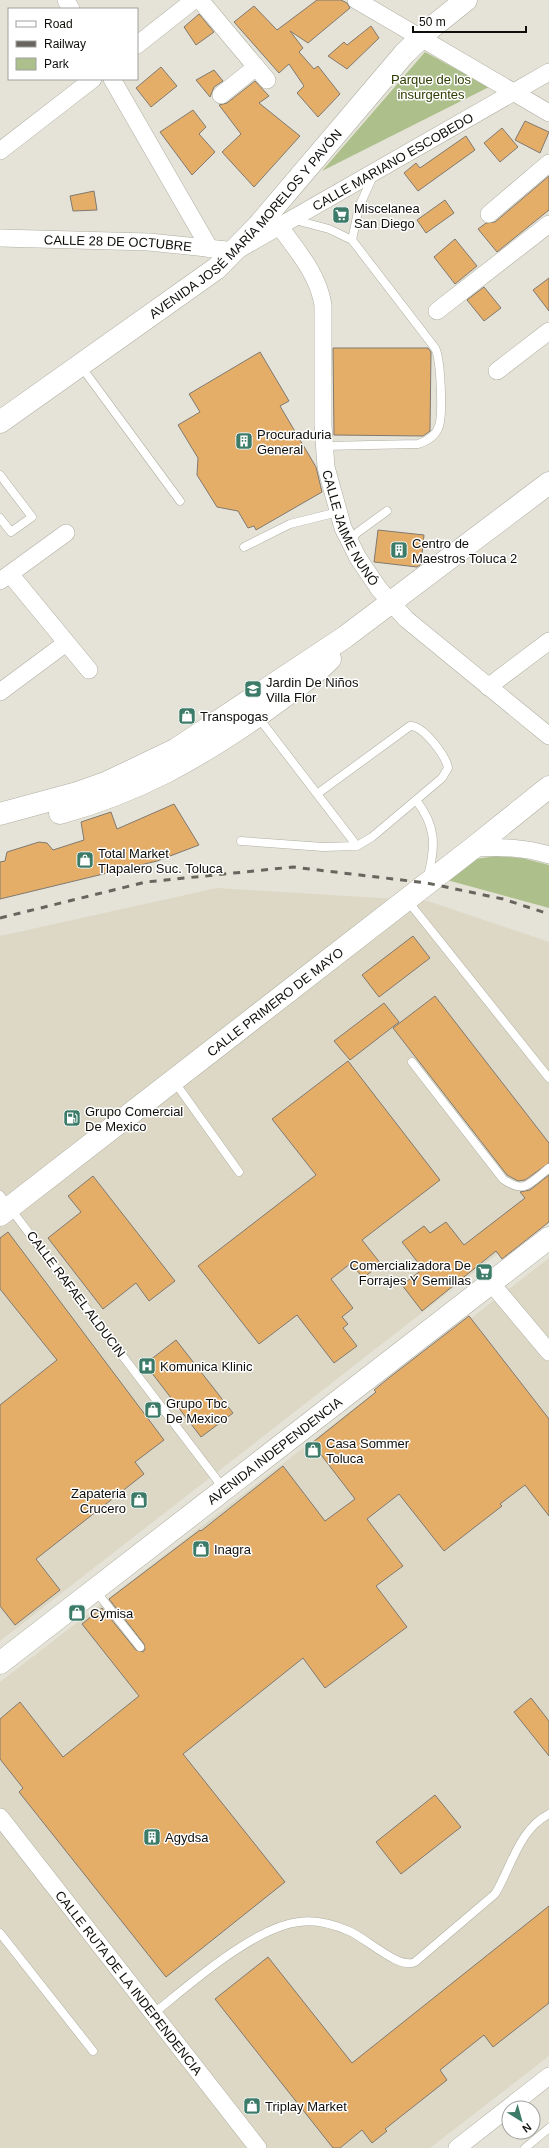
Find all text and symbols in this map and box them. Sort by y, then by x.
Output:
legend [8,8,138,80]
scale bar [413,8,526,34]
text: 50 m [419,15,446,29]
text: Road [44,17,73,31]
text: Railway [44,37,86,51]
text: Park [44,57,70,71]
park label: Parque de los insurgentes [391,72,472,102]
street label: CALLE MARIANO ESCOBEDO [310,109,476,213]
street label: AVENIDA JOSÉ MARÍA MORELOS Y PAVÓN [146,126,344,321]
place label: Miscelanea San Diego [354,201,421,231]
supermarket icon: Miscelanea San Diego [331,205,351,225]
street label: CALLE 28 DE OCTUBRE [44,232,193,254]
place label: Procuraduria General [257,427,332,457]
building icon: Procuraduria General [234,431,254,451]
street label: CALLE JAIME NUNÓ [320,468,382,588]
place label: Centro de Maestros Toluca 2 [412,536,517,566]
building icon: Centro de Maestros Toluca 2 [389,540,409,560]
place label: Jardin De Niños Villa Flor [266,675,359,705]
school or university icon: Jardin De Niños Villa Flor [243,679,263,699]
shop icon: Transpogas [177,706,197,726]
place label: Transpogas [200,709,269,724]
place label: Total Market Tlapalero Suc. Toluca [98,846,224,876]
shop icon: Total Market Tlapalero Suc. Toluca [75,850,95,870]
street label: CALLE PRIMERO DE MAYO [204,944,346,1059]
place label: Grupo Comercial De Mexico [85,1104,183,1134]
fuel station icon: Grupo Comercial De Mexico [62,1108,82,1128]
street label: CALLE RAFAEL ALDUCIN [24,1228,128,1360]
place label: Comercializadora De Forrajes Y Semillas [350,1258,471,1288]
supermarket icon: Comercializadora De Forrajes Y Semillas [474,1262,494,1282]
hospital icon: Komunica Klinic [137,1356,157,1376]
place label: Komunica Klinic [160,1359,253,1374]
street label: AVENIDA INDEPENDENCIA [204,1394,345,1507]
place label: Grupo Tbc De Mexico [166,1396,228,1426]
shop icon: Grupo Tbc De Mexico [143,1400,163,1420]
place label: Casa Sommer Toluca [326,1436,410,1466]
shop icon: Casa Sommer Toluca [303,1440,323,1460]
place label: Zapateria Crucero [71,1486,127,1516]
shop icon: Zapateria Crucero [129,1490,149,1510]
shop icon: Inagra [191,1539,211,1559]
place label: Inagra [214,1542,252,1557]
shop icon: Cymisa [67,1603,87,1623]
place label: Cymisa [90,1606,134,1621]
building icon: Agydsa [142,1827,162,1847]
place label: Agydsa [165,1830,209,1845]
street label: CALLE RUTA DE LA INDEPENDENCIA [53,1887,206,2078]
shop icon: Triplay Market [242,2096,262,2116]
place label: Triplay Market [265,2099,347,2114]
north arrow [501,2100,541,2140]
text: N [520,2121,534,2135]

